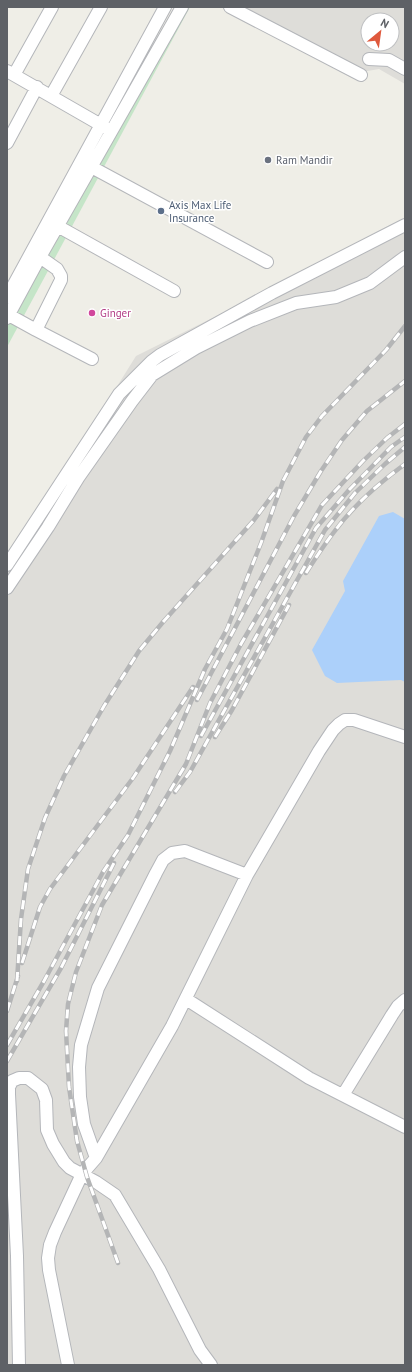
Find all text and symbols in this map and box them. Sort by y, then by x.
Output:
north arrow [360,12,400,52]
text: N [378,15,391,31]
place label: Ram Mandir [276,153,333,167]
marker: Ram Mandir [263,155,273,165]
place label: Axis Max Life Insurance [169,198,232,225]
marker: Axis Max Life Insurance [156,206,166,216]
place label: Ginger [100,306,131,320]
marker: Ginger [87,308,97,318]

